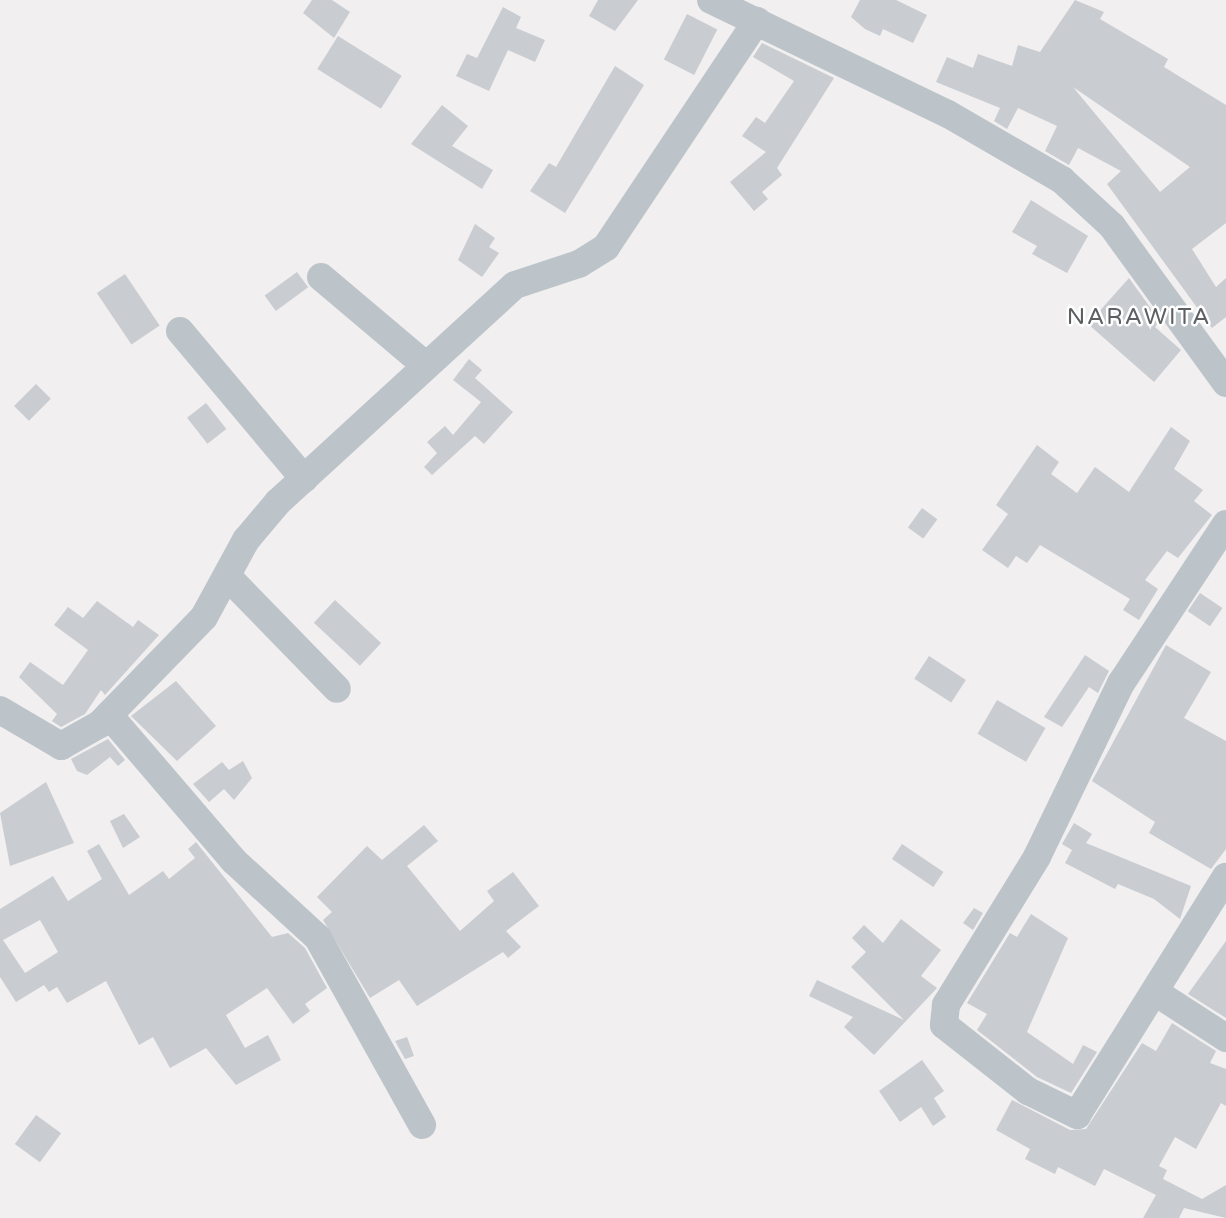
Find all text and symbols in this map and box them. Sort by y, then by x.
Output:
district label: NARAWITA [1068,303,1210,331]

